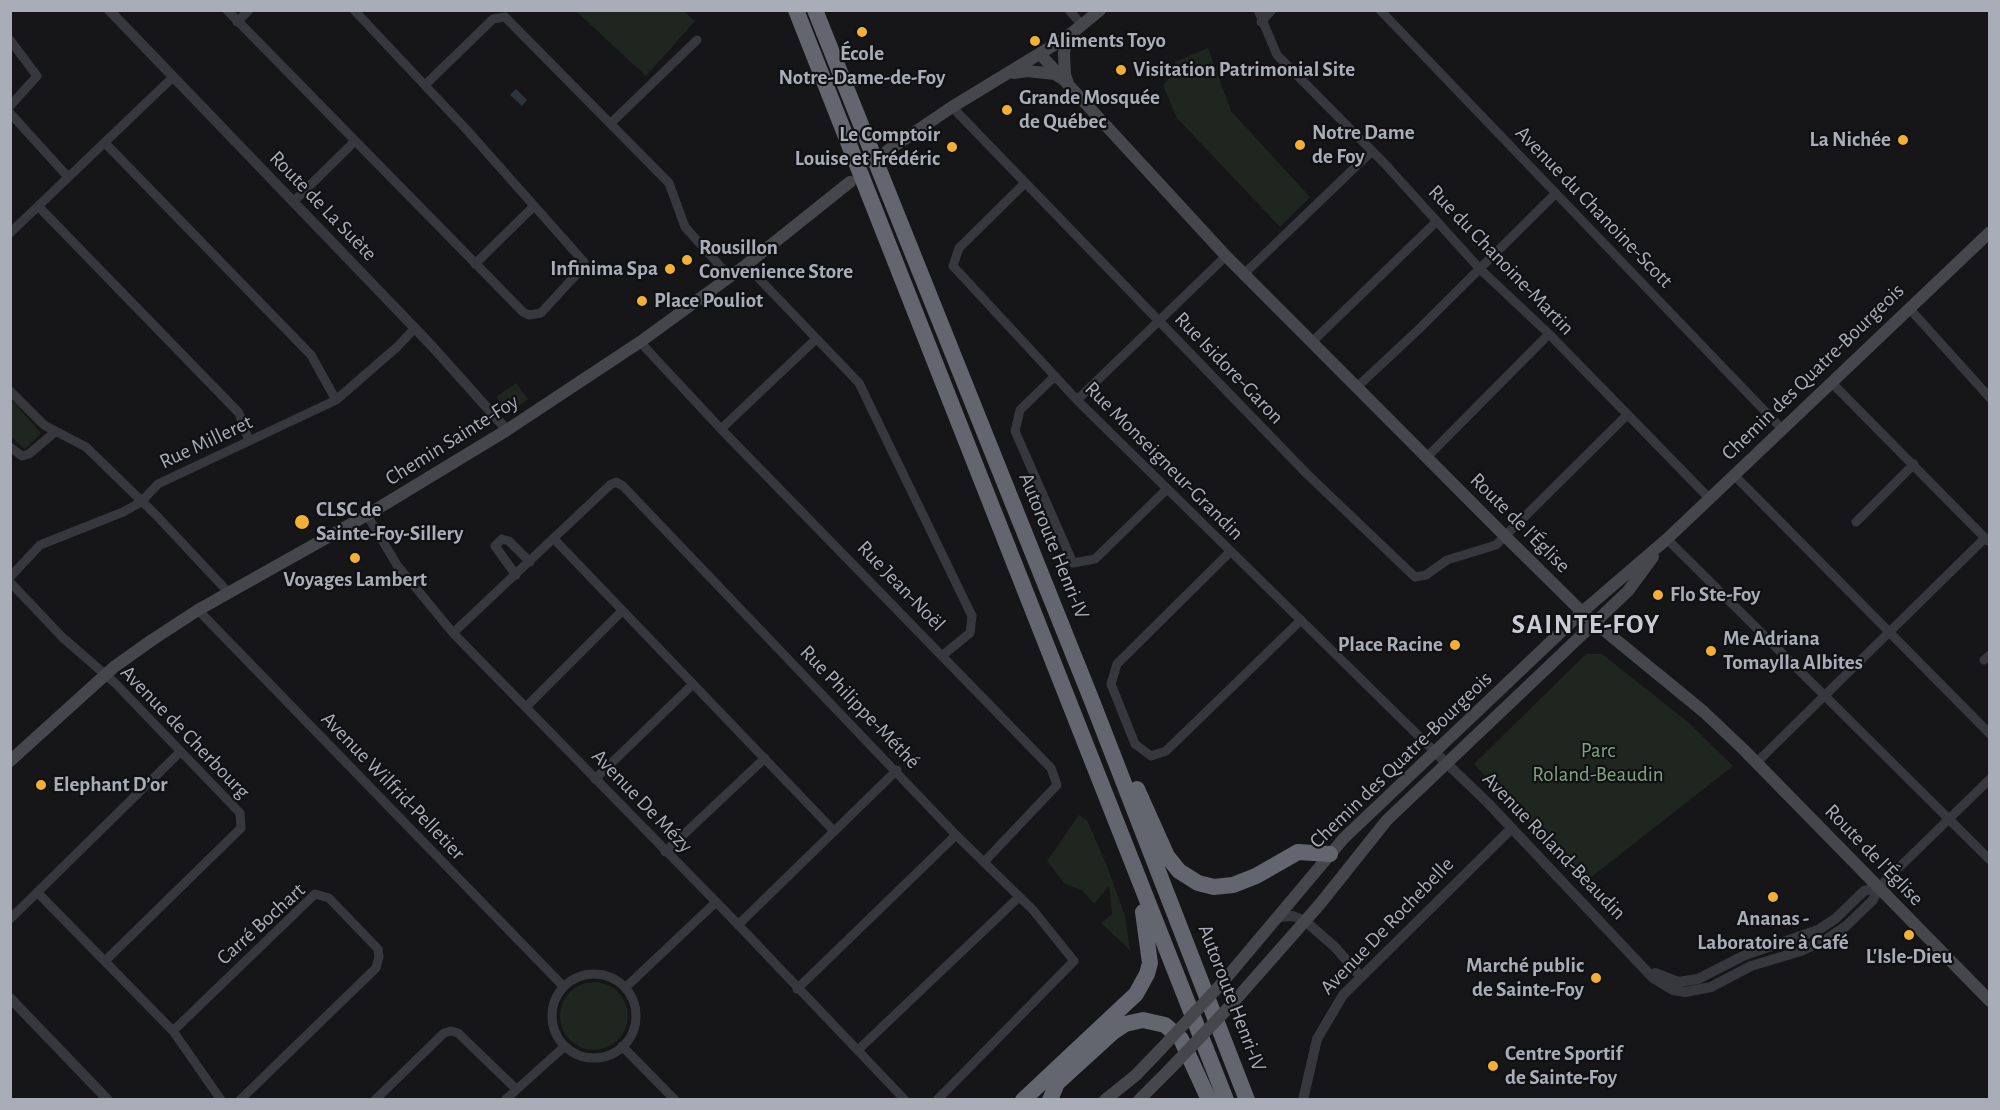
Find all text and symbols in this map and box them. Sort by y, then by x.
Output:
marker: École Notre-Dame-de-Foy [855,25,869,39]
place label: Aliments Toyo [1047,28,1166,54]
marker: Aliments Toyo [1028,34,1042,48]
place label: École Notre-Dame-de-Foy [779,41,945,91]
place label: Visitation Patrimonial Site [1133,57,1355,83]
marker: Visitation Patrimonial Site [1114,63,1128,77]
place label: Grande Mosquée de Québec [1019,85,1160,135]
marker: Grande Mosquée de Québec [1000,103,1014,117]
place label: Notre Dame de Foy [1312,120,1415,170]
street label: Avenue du Chanoine-Scott [1510,121,1678,293]
place label: Le Comptoir Louise et Frédéric [795,122,940,172]
place label: La Nichée [1810,127,1891,153]
marker: La Nichée [1896,133,1910,147]
marker: Notre Dame de Foy [1293,138,1307,152]
marker: Le Comptoir Louise et Frédéric [945,140,959,154]
street label: Route de La Suète [264,146,382,266]
street label: Rue du Chanoine-Martin [1423,180,1579,340]
place label: Rousillon Convenience Store [699,235,853,285]
marker: Rousillon Convenience Store [680,253,694,267]
place label: Infinima Spa [550,256,658,282]
marker: Infinima Spa [663,262,677,276]
street label: Chemin des Quatre-Bourgeois [1716,278,1910,466]
place label: Place Pouliot [654,288,763,314]
marker: Place Pouliot [635,294,649,308]
street label: Rue Isidore-Garon [1169,307,1289,429]
street label: Rue Monseigneur-Grandin [1079,376,1249,546]
street label: Chemin Sainte-Foy [381,389,523,491]
street label: Rue Milleret [155,409,257,475]
street label: Route de l'Église [1465,468,1575,578]
street label: Autoroute Henri-IV [1013,469,1095,623]
place label: CLSC de Sainte-Foy-Sillery [316,497,463,547]
marker: CLSC de Sainte-Foy-Sillery [293,513,311,531]
street label: Rue Jean-Noël [852,535,950,637]
marker: Voyages Lambert [348,551,362,565]
place label: Voyages Lambert [283,567,427,593]
place label: Flo Ste-Foy [1670,582,1760,608]
marker: Flo Ste-Foy [1651,588,1665,602]
district label: SAINTE-FOY [1512,609,1660,641]
place label: Me Adriana Tomaylla Albites [1723,626,1863,676]
place label: Place Racine [1338,632,1443,658]
marker: Place Racine [1448,638,1462,652]
street label: Rue Philippe-Méthé [795,640,925,774]
marker: Me Adriana Tomaylla Albites [1704,644,1718,658]
street label: Avenue de Cherbourg [115,660,255,804]
street label: Chemin des Quatre-Bourgeois [1304,666,1498,854]
street label: Avenue Wilfrid-Pelletier [316,707,470,865]
park label: Parc Roland-Beaudin [1532,738,1664,788]
street label: Avenue De Mézy [586,744,698,858]
street label: Avenue Roland-Beaudin [1477,767,1631,925]
place label: Elephant D’or [53,772,168,798]
marker: Elephant D’or [34,778,48,792]
street label: Route de l'Église [1819,799,1929,911]
street label: Avenue De Rochebelle [1315,852,1459,1000]
street label: Carré Bochart [212,878,310,970]
marker: Ananas - Laboratoire à Café [1766,890,1780,904]
place label: Ananas - Laboratoire à Café [1697,906,1849,956]
street label: Autoroute Henri-IV [1192,921,1272,1075]
marker: L'Isle-Dieu [1902,928,1916,942]
place label: L'Isle-Dieu [1866,944,1952,970]
place label: Marché public de Sainte-Foy [1466,953,1584,1003]
marker: Marché public de Sainte-Foy [1589,971,1603,985]
place label: Centre Sportif de Sainte-Foy [1505,1041,1622,1091]
marker: Centre Sportif de Sainte-Foy [1486,1059,1500,1073]

